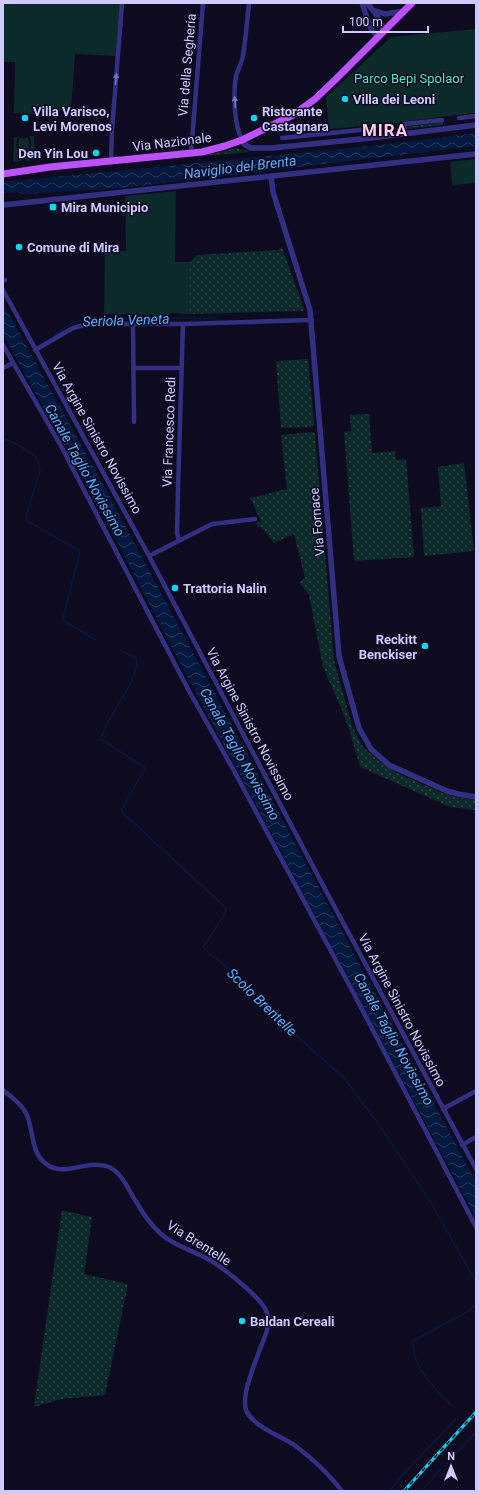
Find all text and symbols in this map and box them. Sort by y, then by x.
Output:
scale bar [343,8,428,34]
street label: Via della Segheria [175,13,199,117]
text: 100 m [349,15,383,29]
park label: Parco Bepi Spolaor [354,71,465,86]
one-way arrow [112,73,119,85]
place label: Villa dei Leoni [353,92,435,107]
marker: Villa dei Leoni [340,94,350,104]
one-way arrow [231,96,238,108]
place label: Villa Varisco, Levi Morenos [33,104,112,134]
place label: Ristorante Castagnara [262,104,329,134]
marker: Villa Varisco, Levi Morenos [20,113,30,123]
marker: Ristorante Castagnara [249,113,259,123]
district label: MIRA [362,120,408,140]
street label: Via Nazionale [132,130,212,154]
place label: Den Yin Lou [18,146,88,161]
marker: Den Yin Lou [91,148,101,158]
water label: Naviglio del Brenta [183,152,297,182]
place label: Mira Municipio [61,200,148,215]
marker: Mira Municipio [48,202,58,212]
place label: Comune di Mira [27,240,119,255]
marker: Comune di Mira [14,242,24,252]
water label: Seriola Veneta [82,310,170,330]
street label: Via Argine Sinistro Novissimo [49,360,145,516]
street label: Via Francesco Redi [160,377,178,487]
water label: Canale Taglio Novissimo [42,401,128,539]
street label: Via Fornace [307,487,327,557]
place label: Trattoria Nalin [183,581,267,596]
marker: Trattoria Nalin [170,583,180,593]
place label: Reckitt Benckiser [359,632,418,662]
marker: Reckitt Benckiser [420,641,430,651]
street label: Via Argine Sinistro Novissimo [203,645,297,803]
water label: Canale Taglio Novissimo [197,685,283,823]
street label: Via Argine Sinistro Novissimo [355,931,449,1089]
water label: Scolo Brentelle [224,965,300,1039]
water label: Canale Taglio Novissimo [351,970,437,1108]
street label: Via Brentelle [164,1217,234,1269]
place label: Baldan Cereali [250,1314,335,1329]
marker: Baldan Cereali [237,1316,247,1326]
north arrow [431,1446,471,1486]
text: N [447,1450,455,1463]

